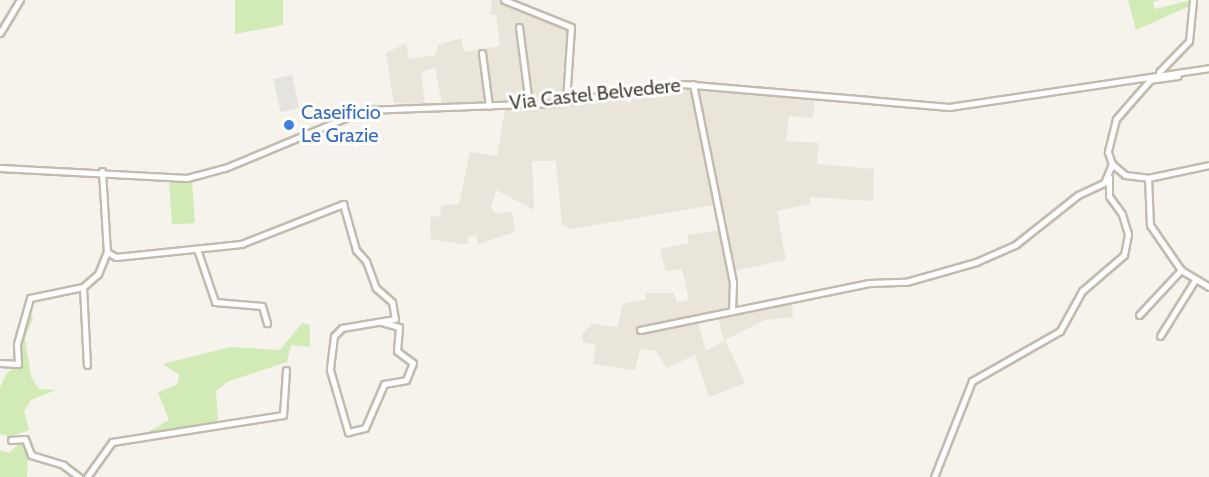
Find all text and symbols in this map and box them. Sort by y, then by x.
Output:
street label: Via Castel Belvedere [508,73,682,115]
place label: Caseificio Le Grazie [301,101,381,148]
marker: Caseificio Le Grazie [282,118,296,132]

